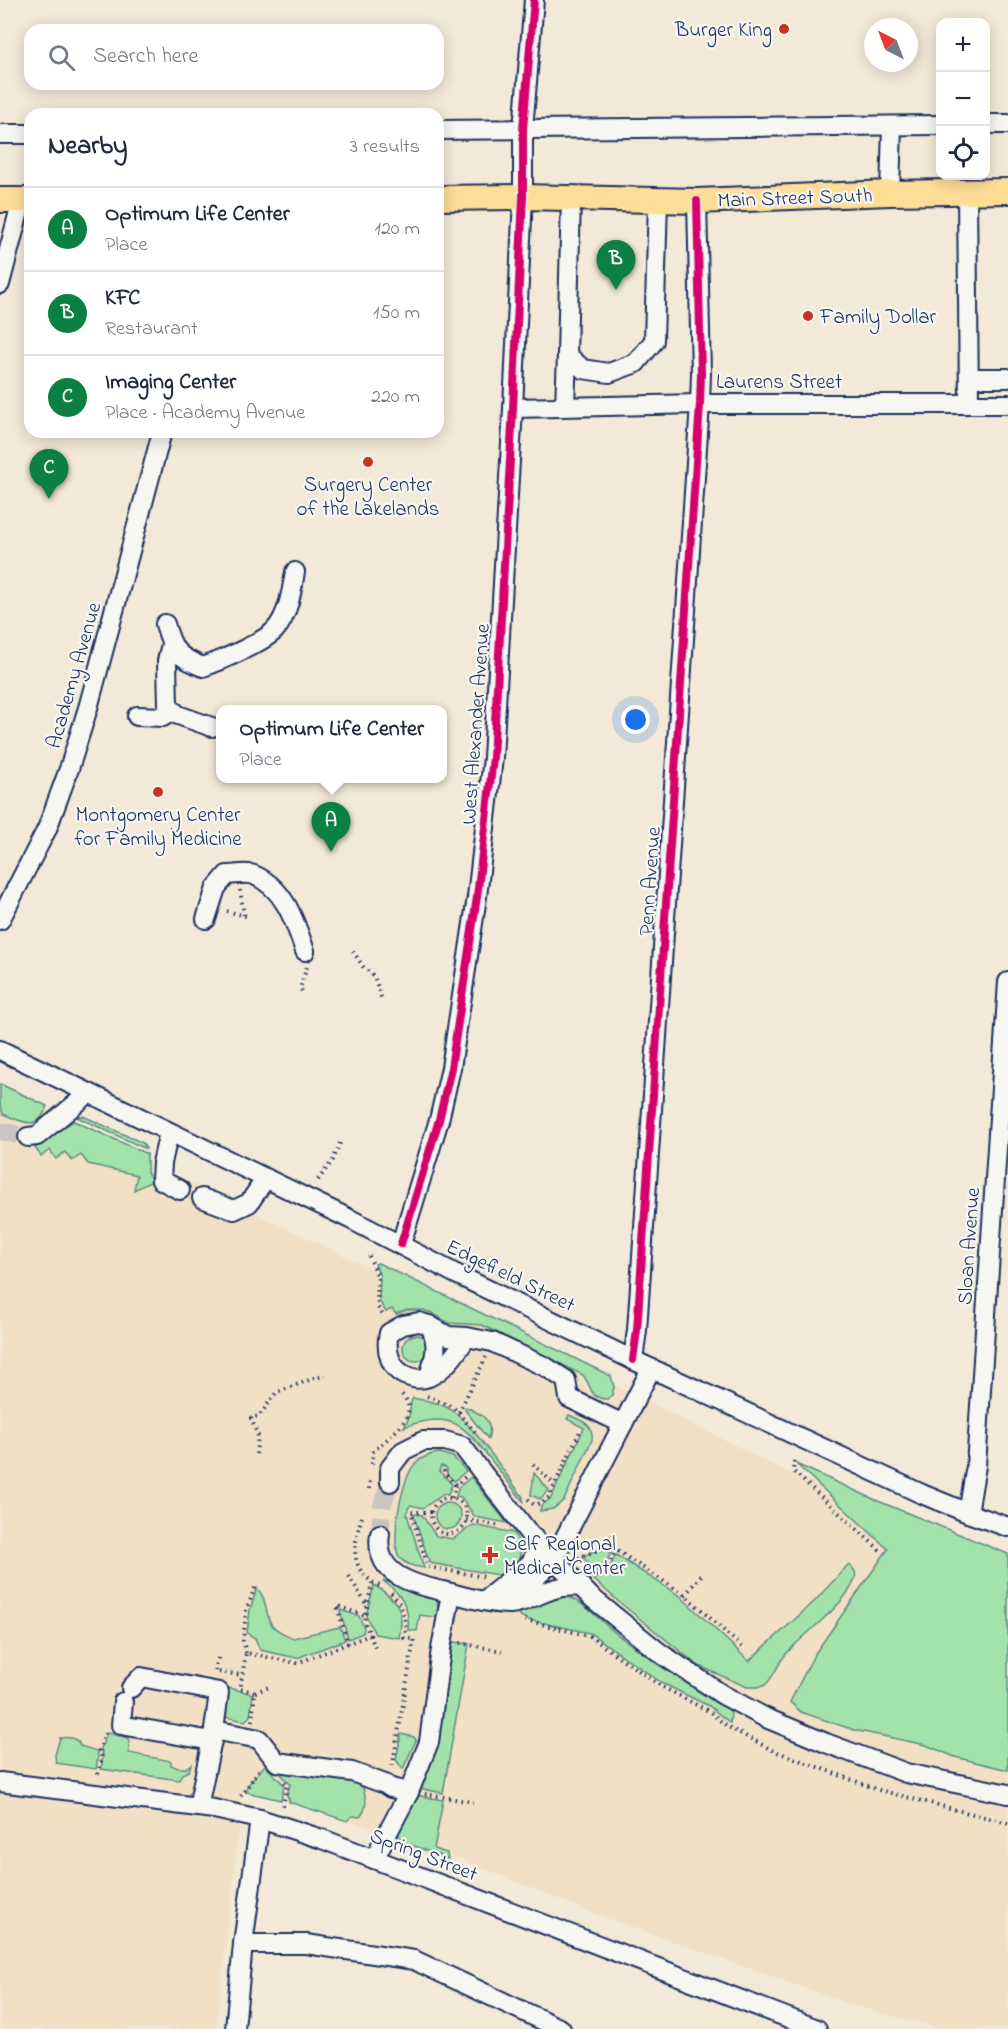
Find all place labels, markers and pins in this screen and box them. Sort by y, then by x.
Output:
place label: Burger King [674,16,772,48]
marker: Burger King [777,22,791,36]
pin: B [596,240,636,290]
place label: Family Dollar [819,303,937,335]
marker: Family Dollar [801,309,815,323]
pin: C [29,450,68,499]
marker: Surgery Center of the Lakelands [361,455,375,469]
place label: Surgery Center of the Lakelands [296,471,440,525]
marker: Montgomery Center for Family Medicine [151,785,165,799]
place label: Montgomery Center for Family Medicine [74,801,242,857]
pin: A [312,802,350,852]
place label: Self Regional Medical Center [504,1530,626,1584]
marker: Self Regional Medical Center [481,1546,499,1564]

